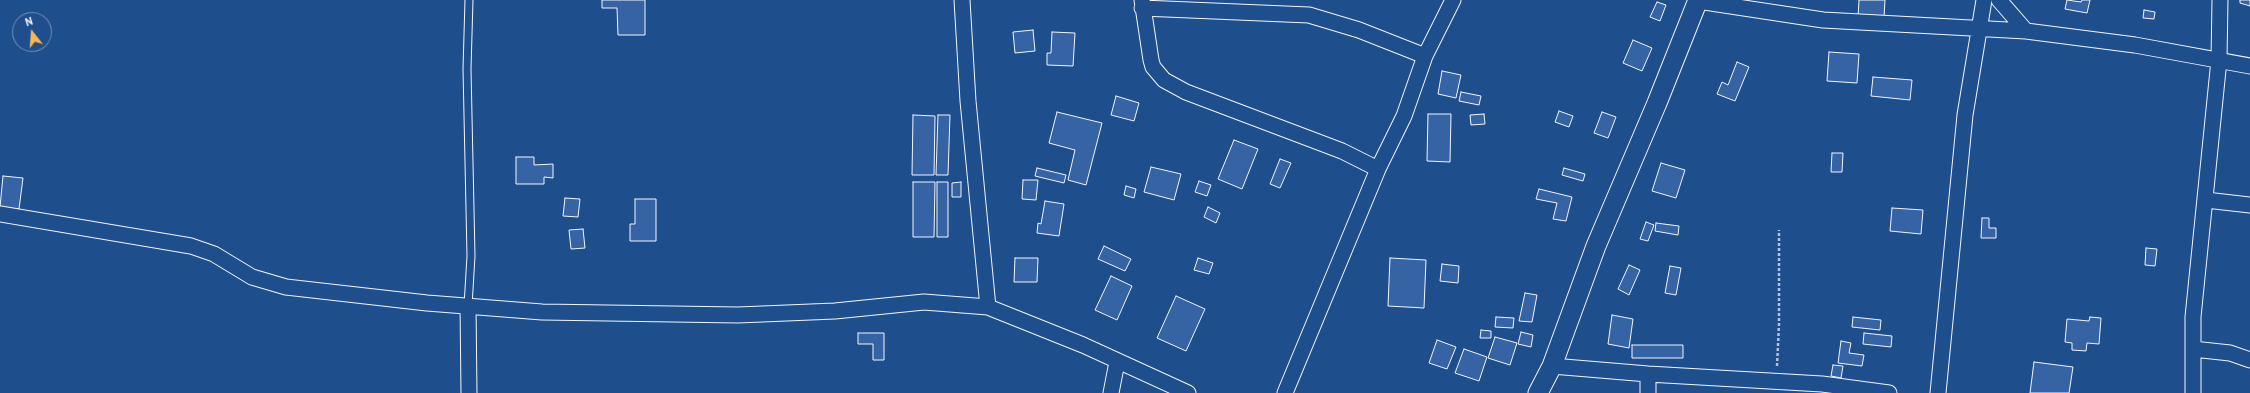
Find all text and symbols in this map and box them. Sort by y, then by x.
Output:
north arrow [12,12,52,52]
text: N [23,14,34,29]

